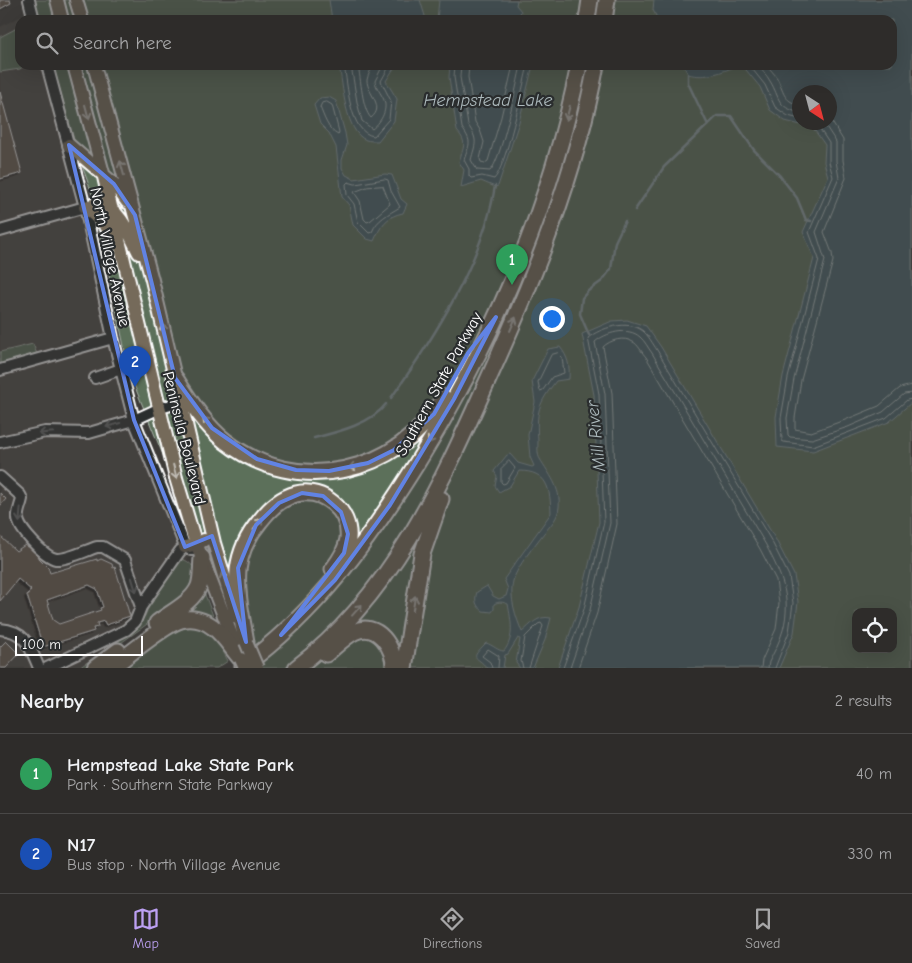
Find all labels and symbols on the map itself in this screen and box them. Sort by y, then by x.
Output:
north arrow [792,85,837,130]
water label: Hempstead Lake [423,90,553,111]
one-way arrow [82,104,92,120]
one-way arrow [563,104,572,120]
one-way arrow [117,160,126,176]
street label: North Village Avenue [86,186,134,328]
pin: 1 [496,244,528,285]
your location [539,306,565,332]
street label: Southern State Parkway [392,308,486,459]
one-way arrow [508,317,518,332]
one-way arrow [159,323,168,339]
pin: 2 [119,346,151,387]
street label: Peninsula Boulevard [159,370,209,506]
water label: Mill River [582,398,610,474]
one-way arrow [202,417,214,430]
one-way arrow [105,421,121,431]
one-way arrow [38,428,54,438]
one-way arrow [427,430,437,444]
one-way arrow [348,462,364,471]
one-way arrow [171,464,180,480]
one-way arrow [15,507,24,523]
one-way arrow [253,517,263,531]
one-way arrow [219,572,229,588]
one-way arrow [129,577,139,593]
one-way arrow [409,595,419,611]
one-way arrow [351,604,363,617]
scale bar [15,633,142,656]

